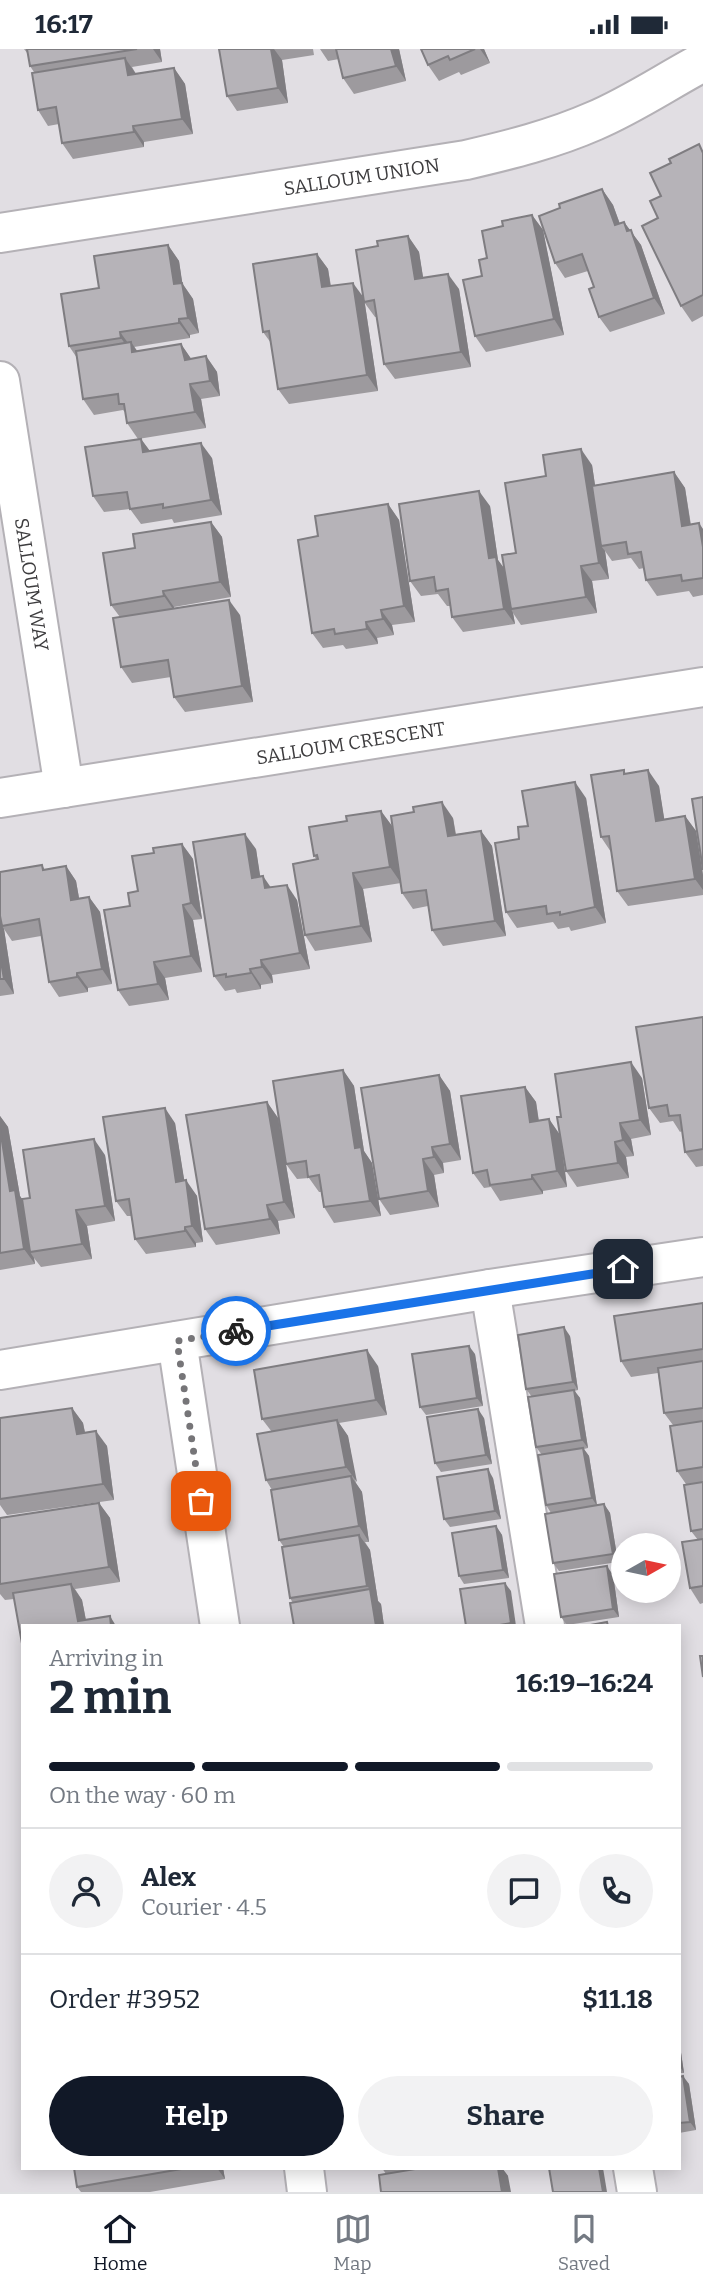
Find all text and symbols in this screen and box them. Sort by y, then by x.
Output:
text: 16:17 [35,9,93,40]
street label: SALLOUM UNION [282,153,441,200]
street label: SALLOUM WAY [10,516,54,654]
street label: SALLOUM CRESCENT [255,716,447,769]
pin [593,1239,653,1299]
icon: home [604,1250,642,1288]
courier [201,1296,271,1366]
icon: bike [217,1312,255,1350]
pin [171,1471,231,1531]
icon: bag [182,1482,220,1520]
north arrow [611,1533,681,1603]
map controls [611,1533,681,1603]
text: Arriving in [49,1644,163,1672]
text: 16:19–16:24 [516,1668,653,1699]
text: 2 min [49,1670,171,1725]
text: On the way · 60 m [49,1781,235,1809]
button: person [49,1854,123,1928]
button: chat [487,1854,561,1928]
button: phone [579,1854,653,1928]
text: Alex [141,1862,196,1893]
text: Courier · 4.5 [141,1893,267,1921]
text: Order #3952 [49,1984,200,2015]
text: $11.18 [582,1984,653,2015]
button: Help [49,2076,344,2156]
button: Share [358,2076,653,2156]
tab: Home [93,2210,147,2275]
tab: Map [333,2210,372,2275]
tab: Saved [558,2210,610,2275]

